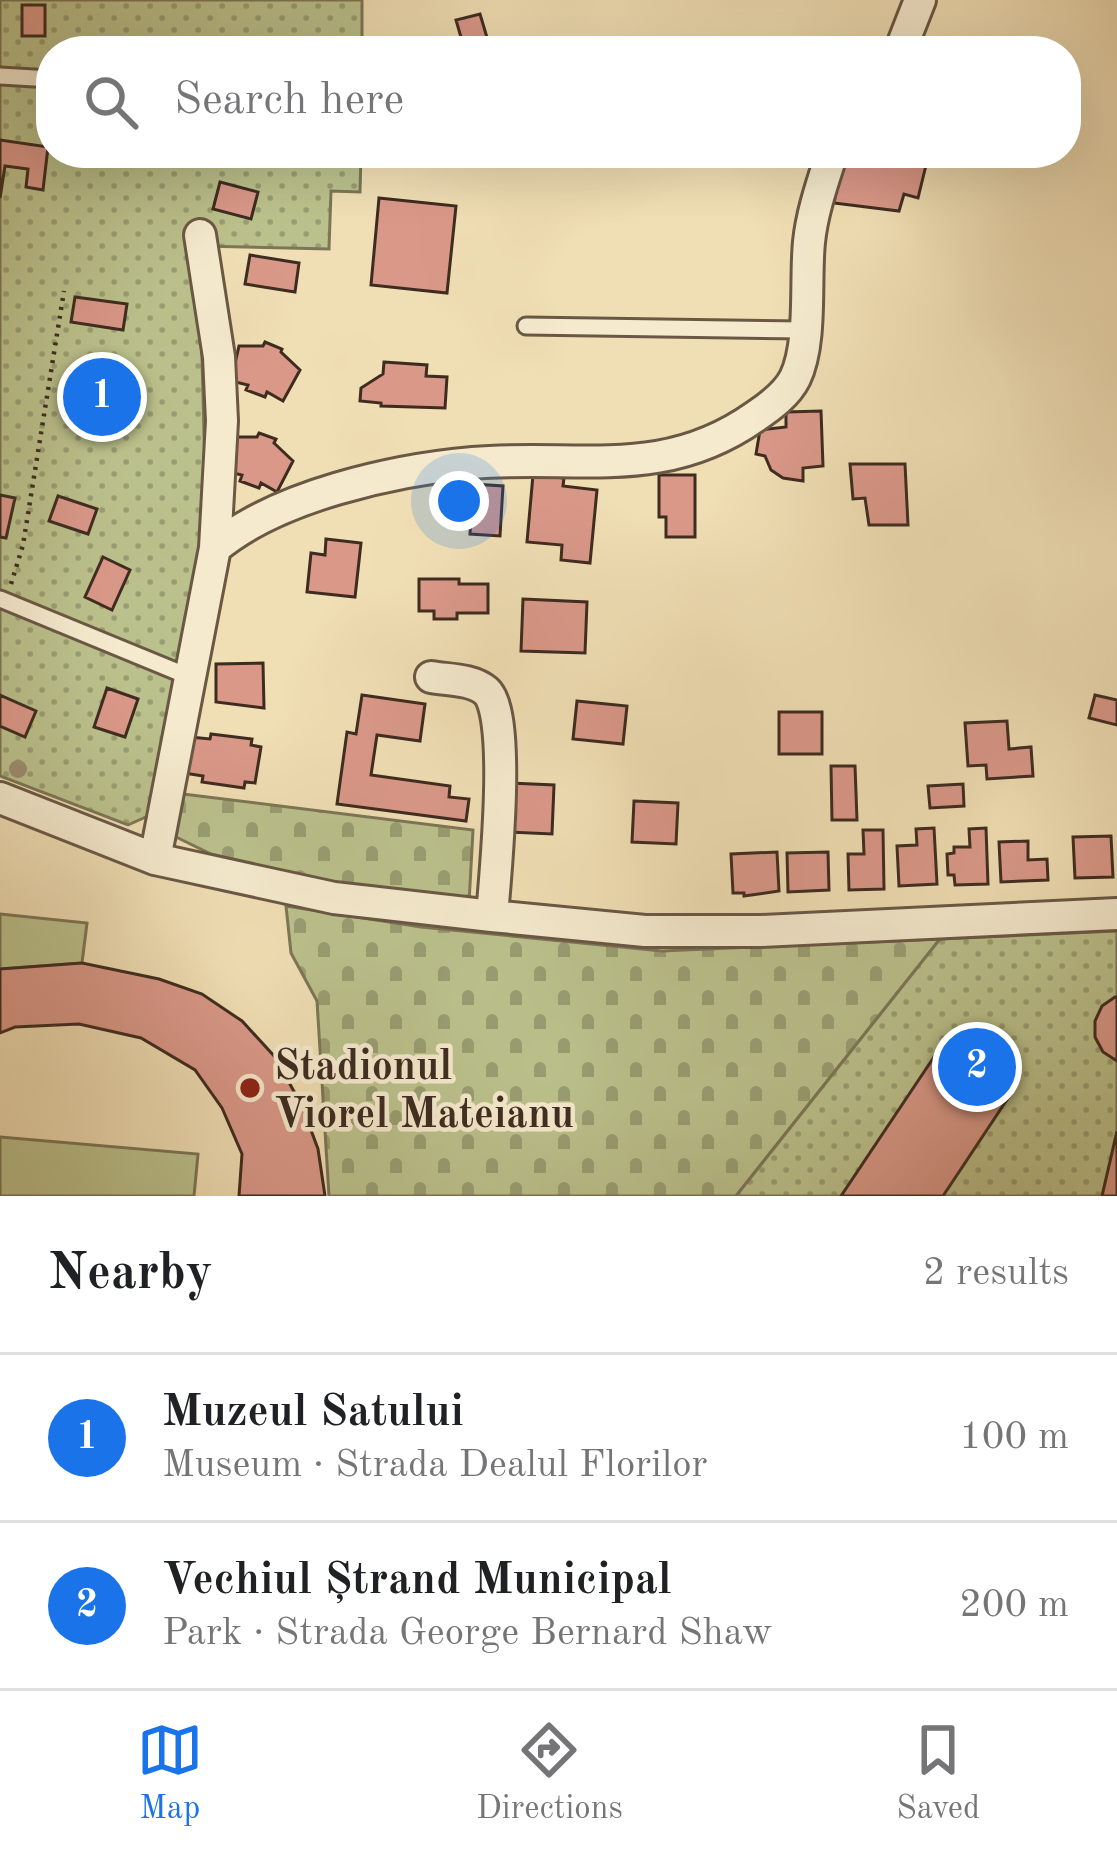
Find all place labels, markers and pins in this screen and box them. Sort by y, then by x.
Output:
pin: 1 [63,352,141,442]
pin: 2 [938,1022,1016,1112]
place label: Stadionul Viorel Mateianu [274,1047,574,1137]
marker: Stadionul Viorel Mateianu [237,1075,263,1101]

